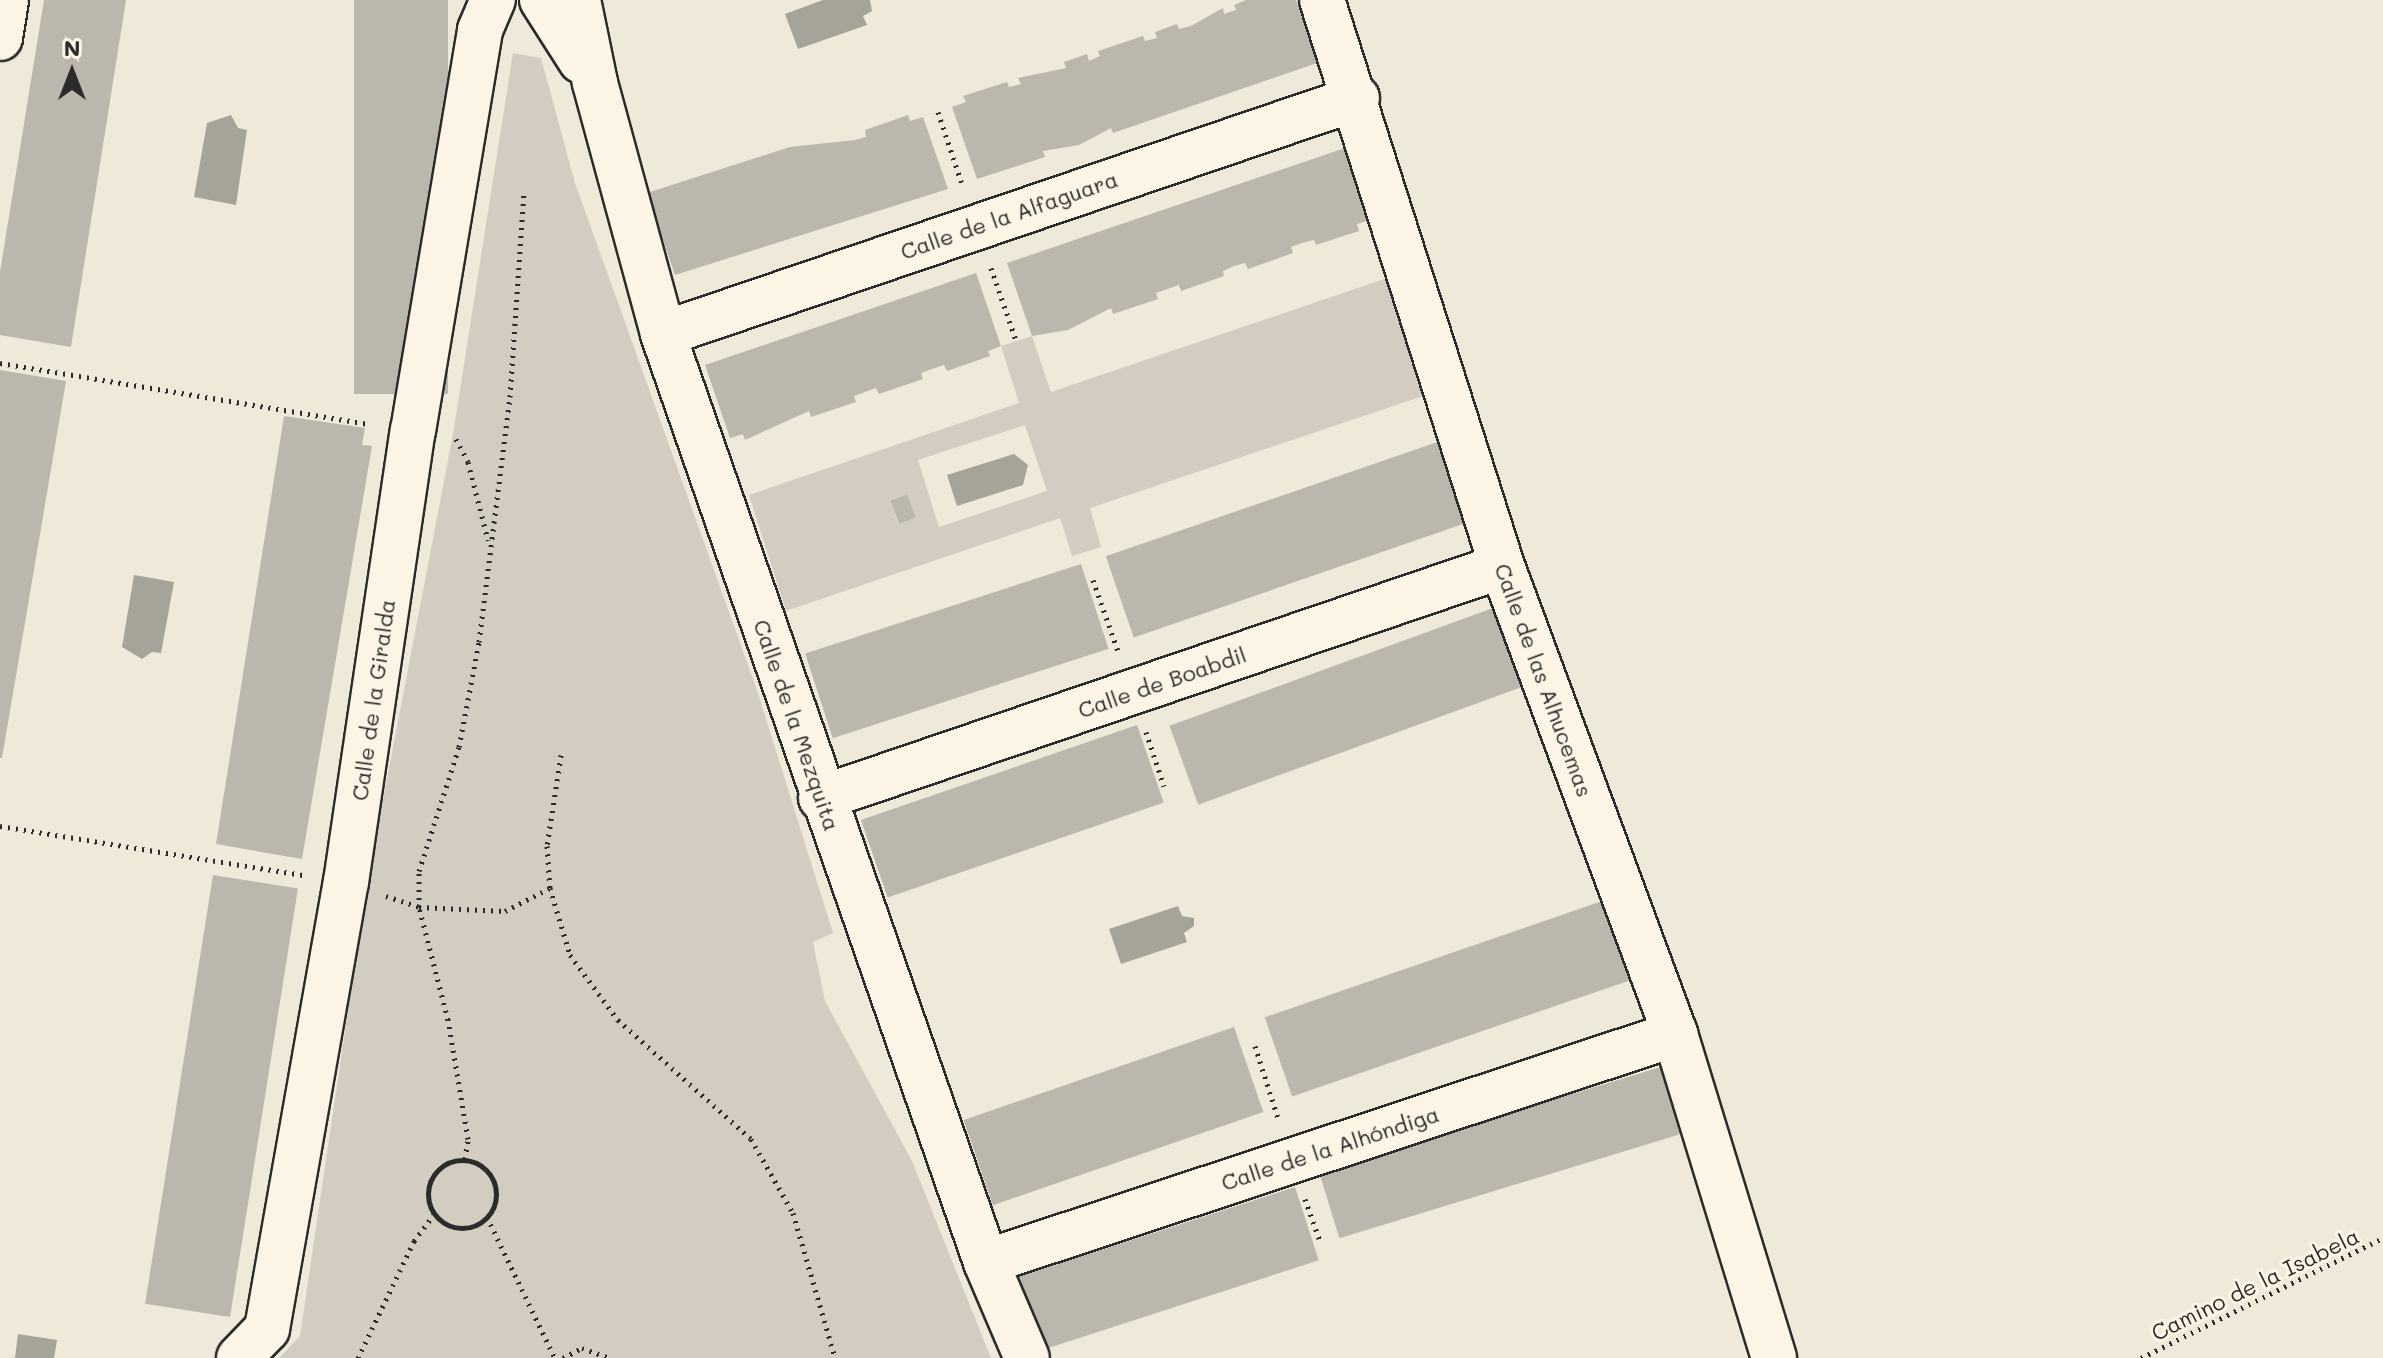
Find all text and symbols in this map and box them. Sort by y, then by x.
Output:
north arrow [32,32,112,112]
text: N [64,33,80,62]
street label: Calle de la Alfaguara [897,165,1121,265]
street label: Calle de las Alhucemas [1489,560,1599,800]
street label: Calle de la Giralda [346,598,400,802]
street label: Calle de la Mezquita [748,616,846,834]
street label: Calle de Boabdil [1074,641,1250,723]
street label: Calle de la Alhóndiga [1218,1100,1442,1196]
street label: Camino de la Isabela [2147,1222,2363,1346]

